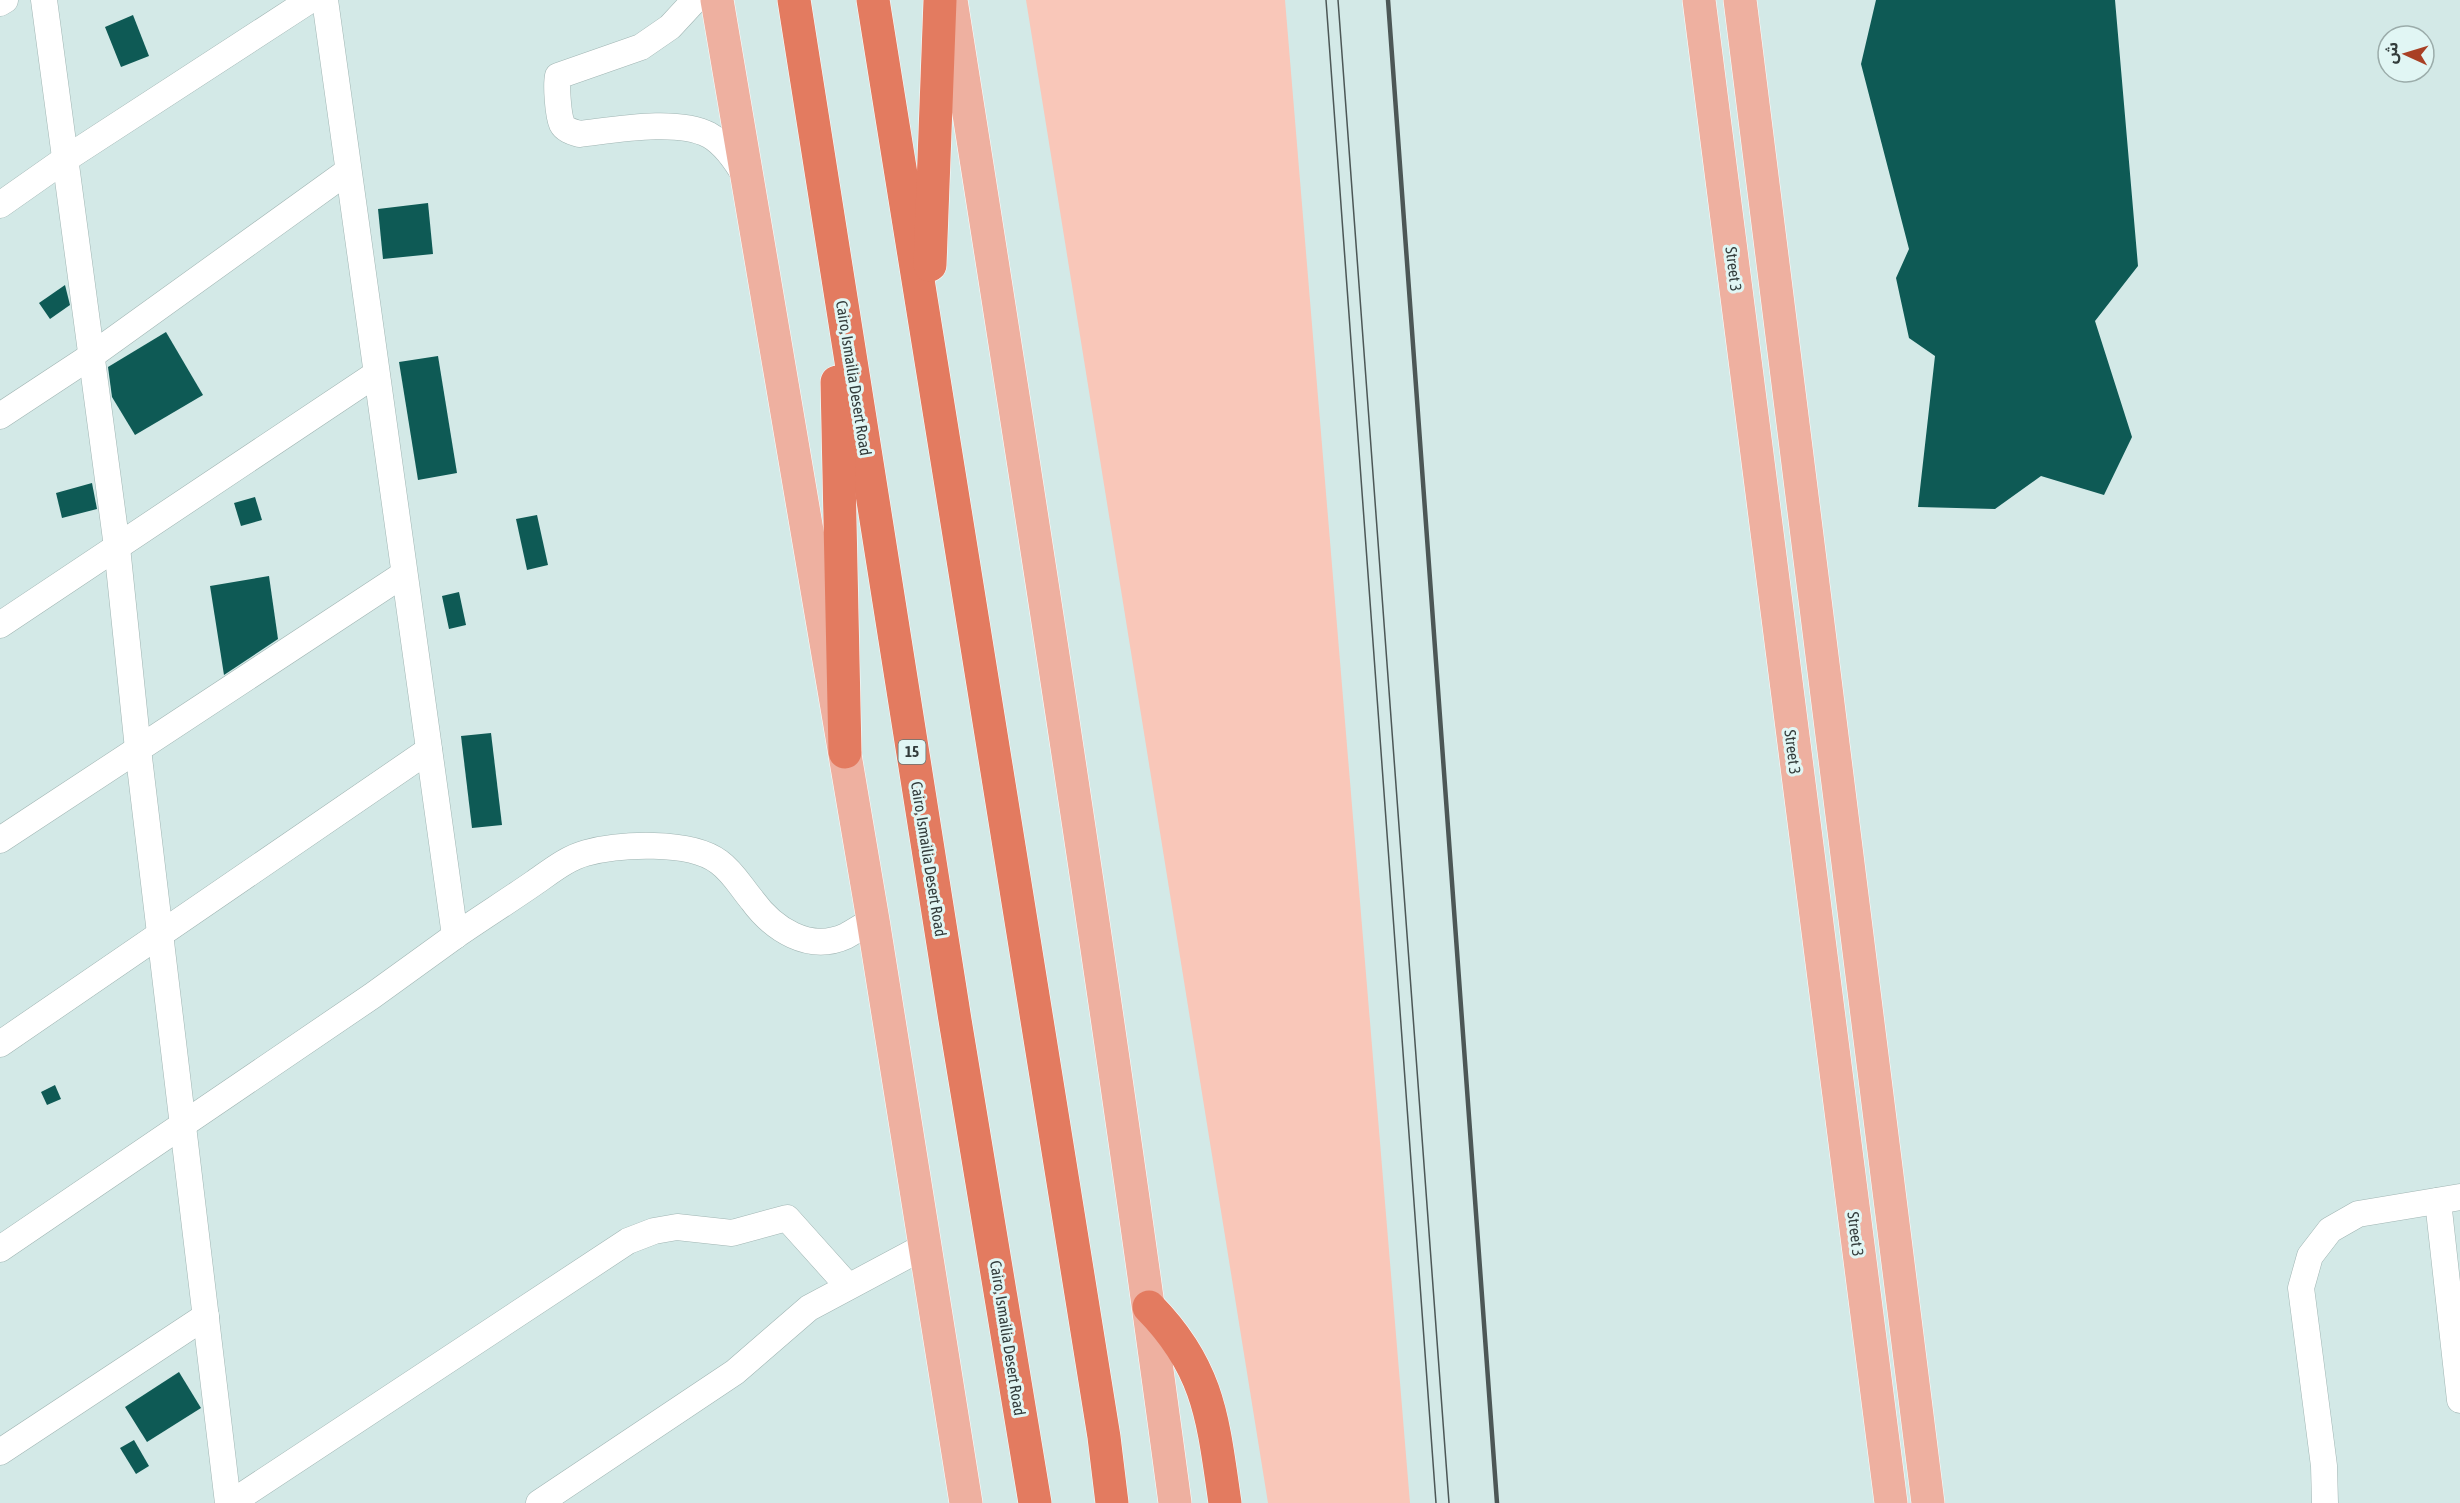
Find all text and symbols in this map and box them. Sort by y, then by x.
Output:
north arrow [2376,24,2436,84]
text: ش [2381,41,2402,65]
street label: Street 3 [1722,246,1746,292]
street label: Cairo, Ismailia Desert Road [833,299,875,457]
street label: Street 3 [1781,729,1805,775]
road number: 15 [898,740,926,764]
street label: Cairo, Ismailia Desert Road [908,780,950,938]
street label: Street 3 [1844,1211,1868,1257]
street label: Cairo, Ismailia Desert Road [987,1259,1029,1417]

